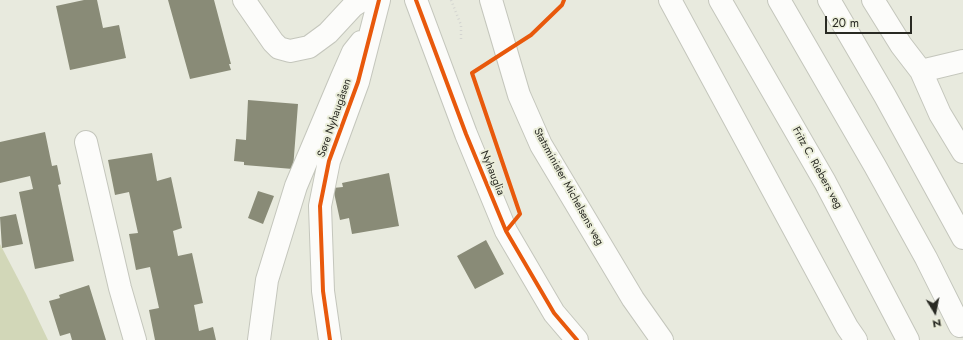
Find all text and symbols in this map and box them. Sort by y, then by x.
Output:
scale bar [827,8,914,34]
text: 20 m [832,14,859,32]
street label: Søre Nyhaugåsen [315,77,355,159]
street label: Fritz C. Riebers veg [789,125,845,211]
street label: Statsminister Michelsens veg [530,126,606,248]
street label: Nyhauglia [477,149,507,197]
north arrow [915,292,955,332]
text: N [931,315,943,332]

